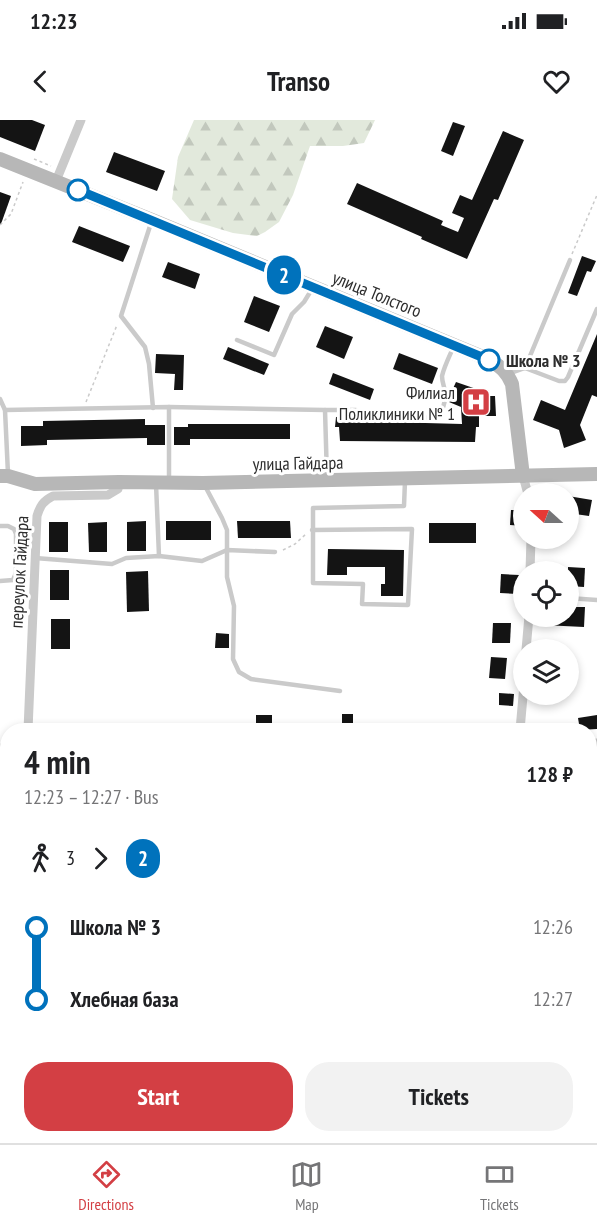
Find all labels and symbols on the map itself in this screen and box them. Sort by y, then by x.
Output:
unlabelled marker [67,179,89,201]
line badge: 2 [264,256,304,294]
street label: улица Толстого [329,266,425,322]
marker: Школа № 3 [478,349,500,371]
place label: Школа № 3 [506,349,581,372]
place label: Филиал Поликлиники № 1 [339,381,455,425]
hospital icon: Филиал Поликлиники № 1 [460,386,492,418]
street label: улица Гайдара [252,451,344,475]
north arrow [513,483,579,549]
street label: переулок Гайдара [5,515,33,629]

